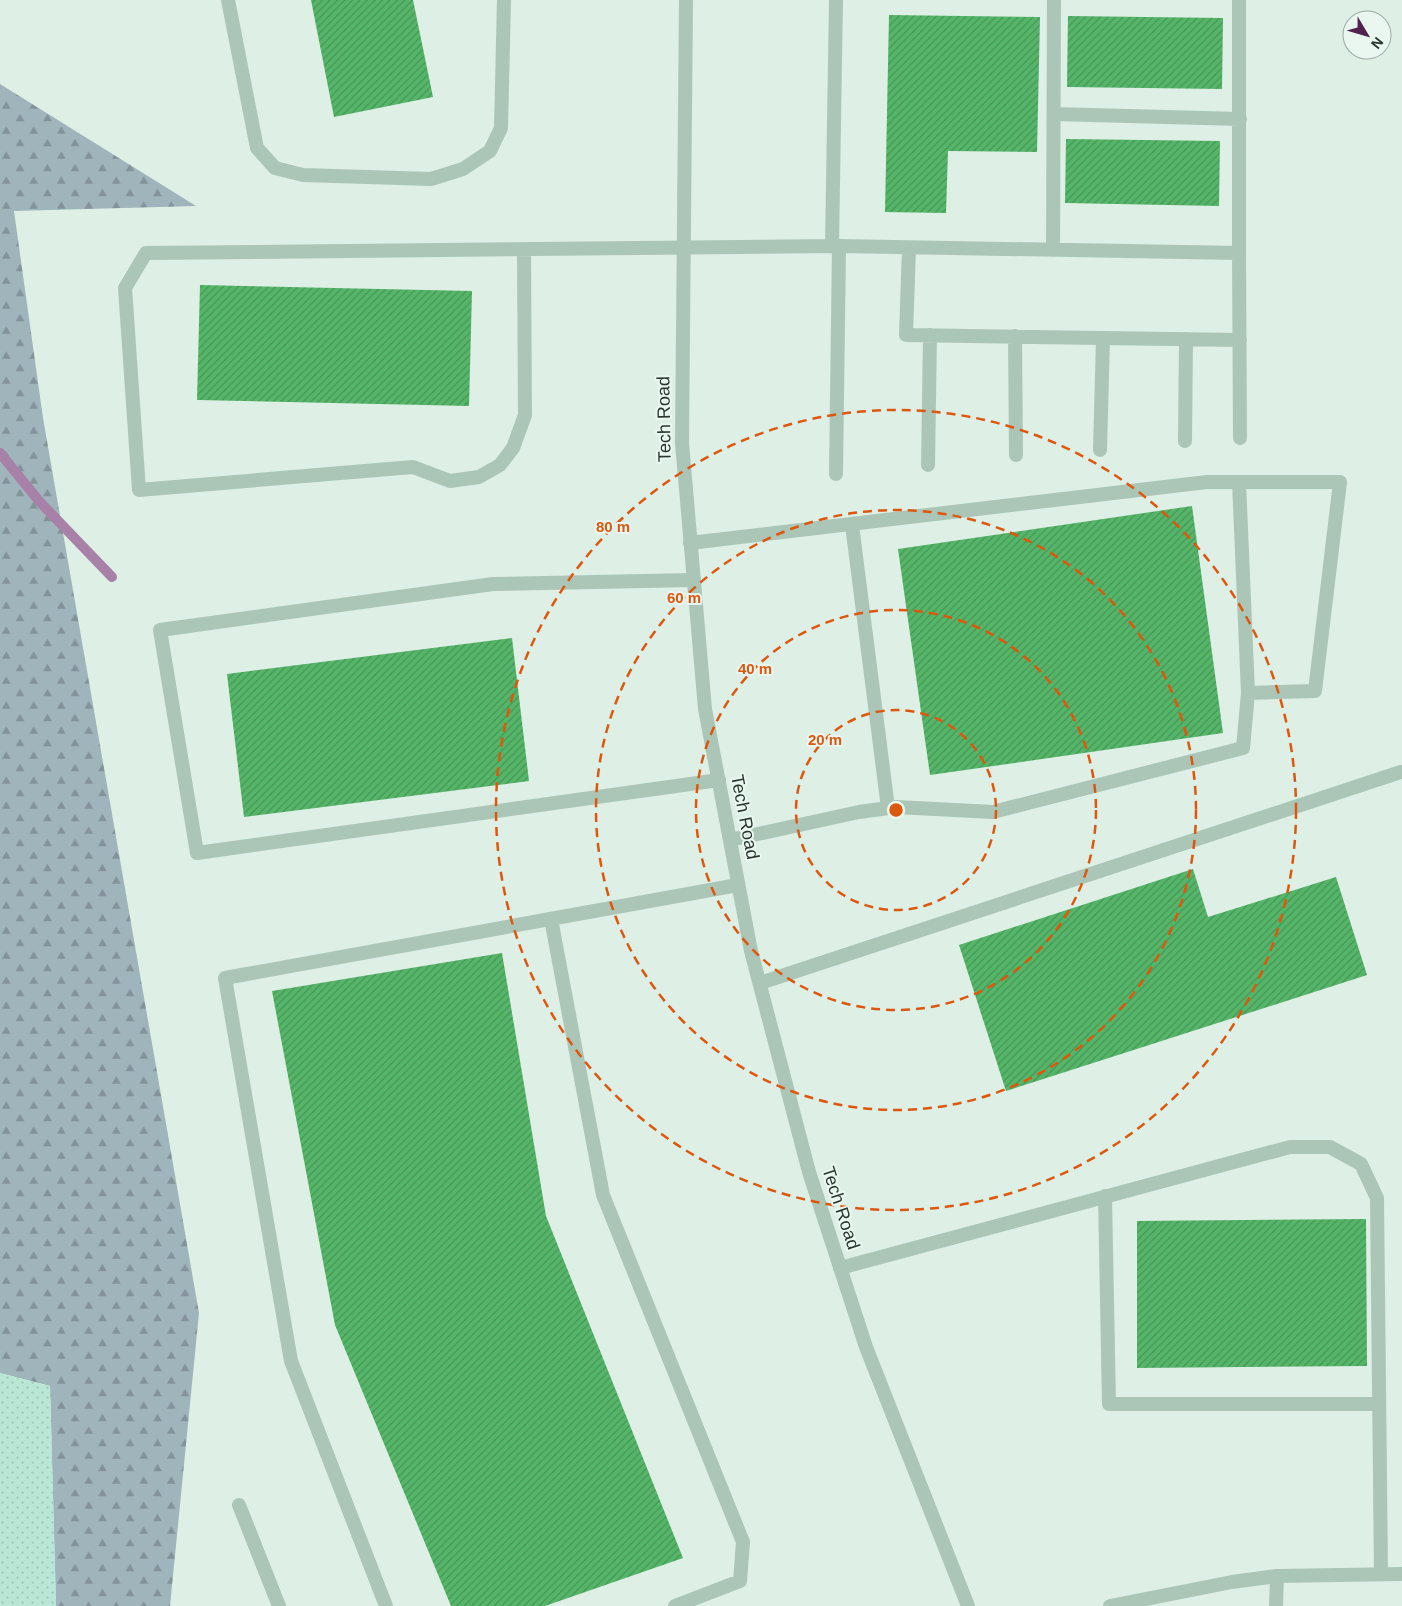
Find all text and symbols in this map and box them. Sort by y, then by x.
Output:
north arrow [1342,10,1392,60]
text: N [1368,34,1387,52]
street label: Tech Road [653,376,675,462]
text: 80 m [596,518,630,535]
text: 60 m [667,589,701,606]
text: 40 m [738,660,772,677]
text: 20 m [808,731,842,748]
street label: Tech Road [727,773,763,861]
centre of rings [887,801,905,819]
street label: Tech Road [818,1164,864,1252]

